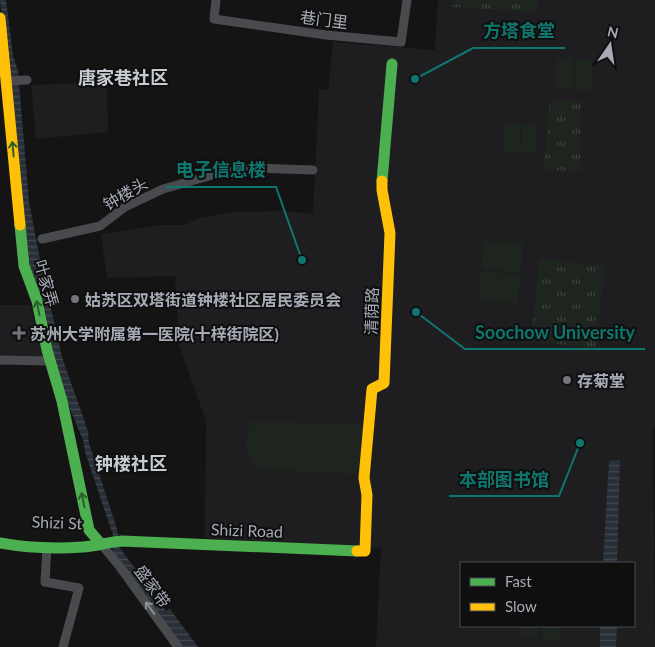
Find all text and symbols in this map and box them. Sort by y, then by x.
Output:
street label: 巷门里 [299,7,349,31]
callout: 方塔食堂 [473,15,565,48]
text: 方塔食堂 [483,19,555,41]
north arrow [585,20,635,70]
text: N [606,22,620,41]
district label: 唐家巷社区 [78,66,168,88]
one-way arrow [8,141,18,157]
callout: 电子信息楼 [166,154,276,187]
text: 电子信息楼 [176,158,266,180]
street label: 钟楼头 [99,173,151,213]
street label: 叶家弄 [31,257,63,309]
street label: 清荫路 [361,287,381,335]
place label: 姑苏区双塔街道钟楼社区居民委员会 [85,290,341,309]
marker: 姑苏区双塔街道钟楼社区居民委员会 [69,293,81,305]
one-way arrow [33,301,42,317]
callout: Soochow University [465,316,645,349]
text: Soochow University [475,321,635,343]
place label: 苏州大学附属第一医院(十梓街院区) [30,324,279,343]
marker: 苏州大学附属第一医院(十梓街院区) [12,326,26,340]
place label: 存菊堂 [577,371,625,390]
marker: 存菊堂 [561,374,573,386]
district label: 钟楼社区 [95,452,167,474]
callout: 本部图书馆 [449,463,559,496]
text: 本部图书馆 [459,468,549,490]
one-way arrow [77,493,87,509]
street label: Shizi St [31,512,83,532]
street label: Shizi Road [211,519,283,541]
street label: 盛家带 [131,561,175,611]
legend [460,562,635,627]
text: Fast [505,572,532,590]
text: Slow [505,597,537,615]
one-way arrow [145,601,155,615]

